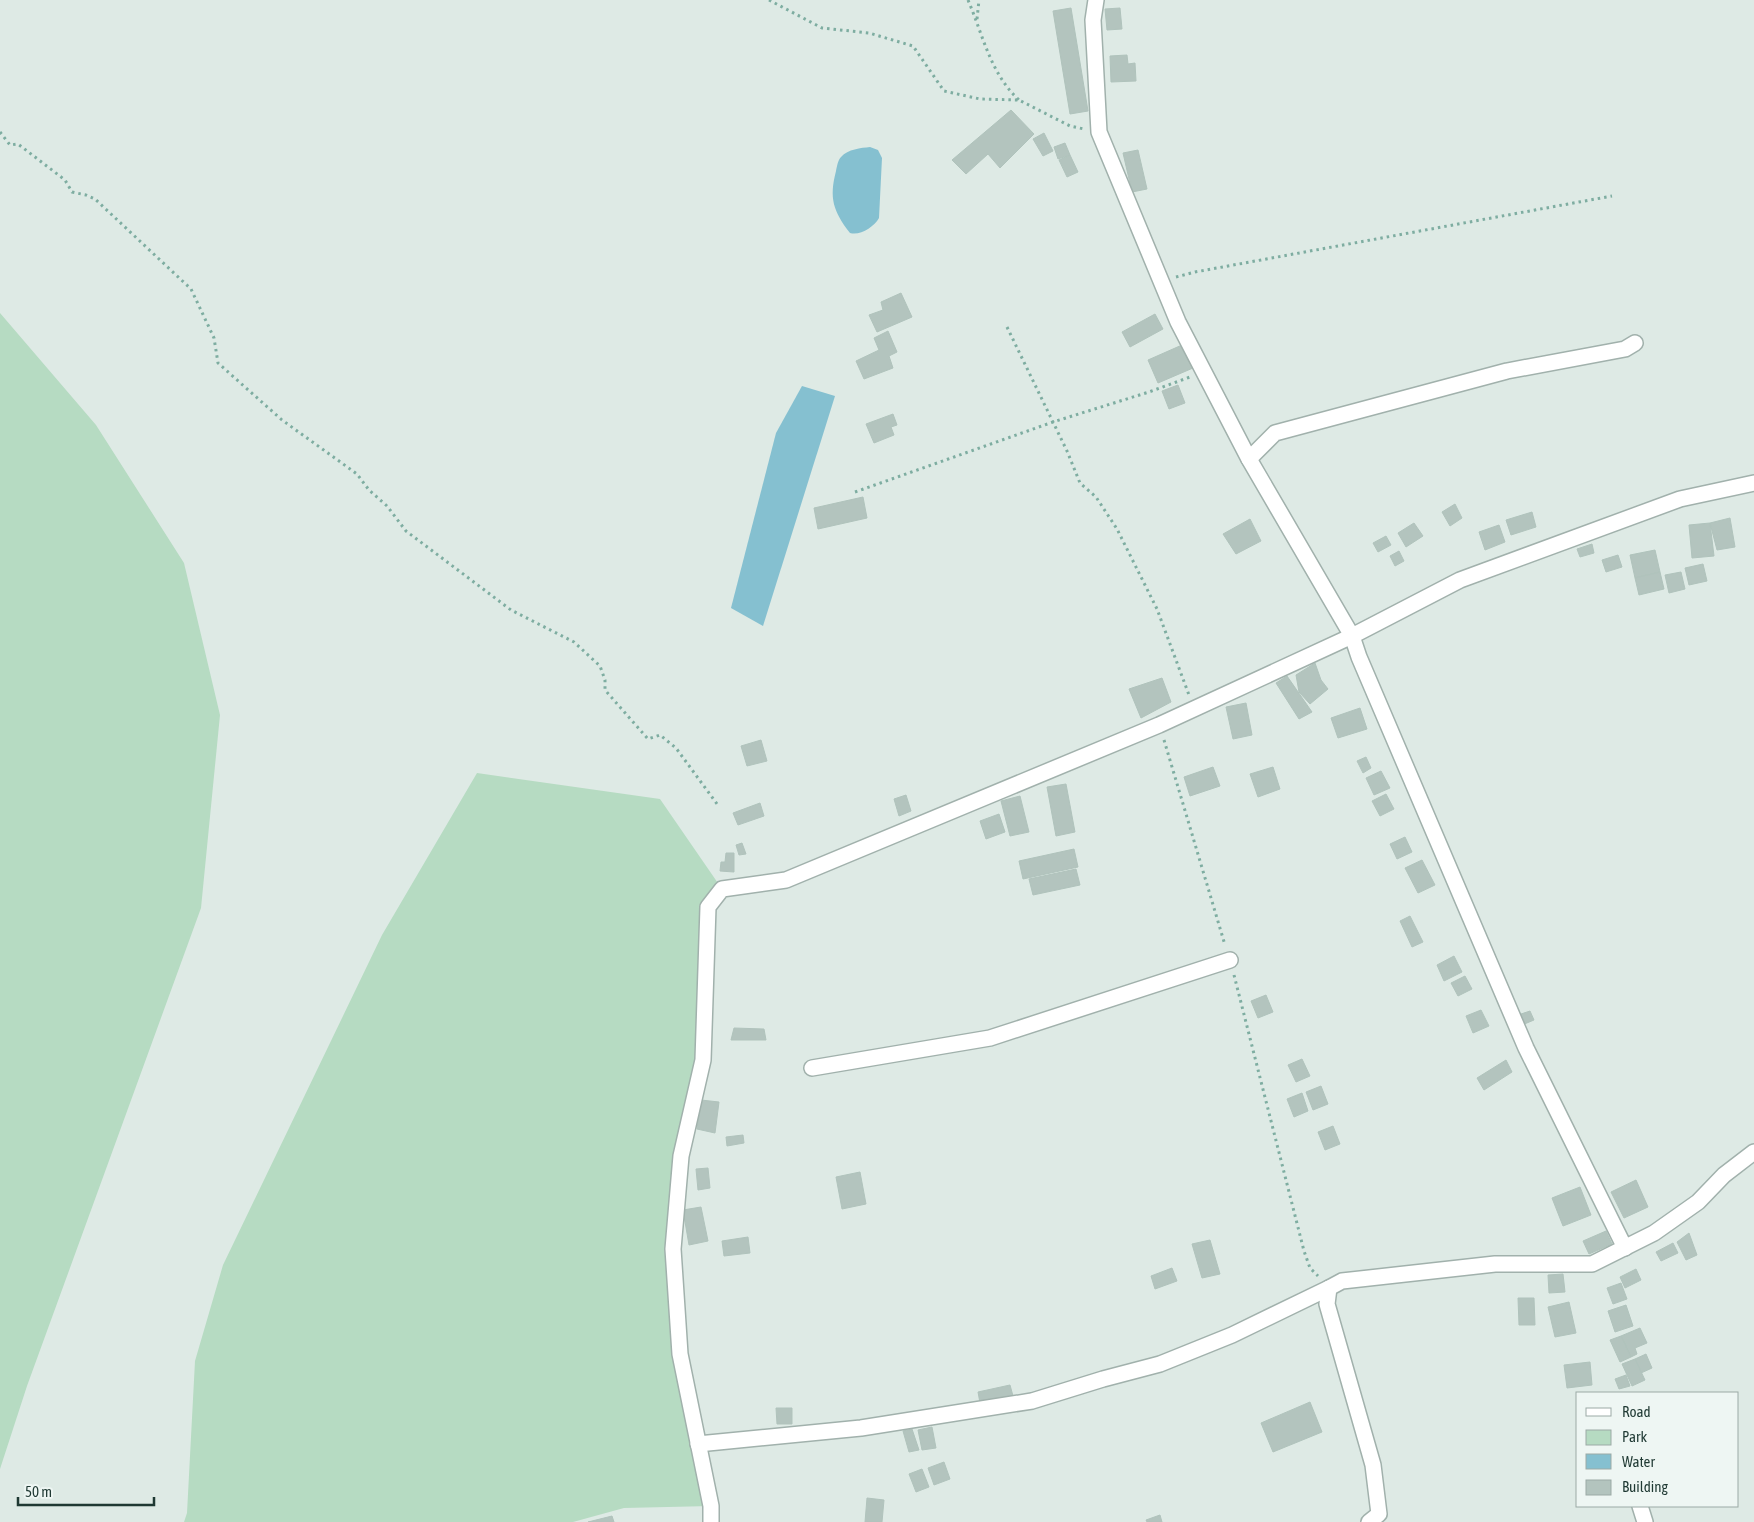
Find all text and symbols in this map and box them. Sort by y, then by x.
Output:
legend [1576,1392,1739,1507]
text: Road [1622,1403,1651,1420]
text: Park [1622,1428,1647,1445]
text: Water [1622,1453,1655,1470]
scale bar [18,1474,154,1506]
text: Building [1622,1478,1668,1495]
text: 50 m [25,1483,52,1500]

